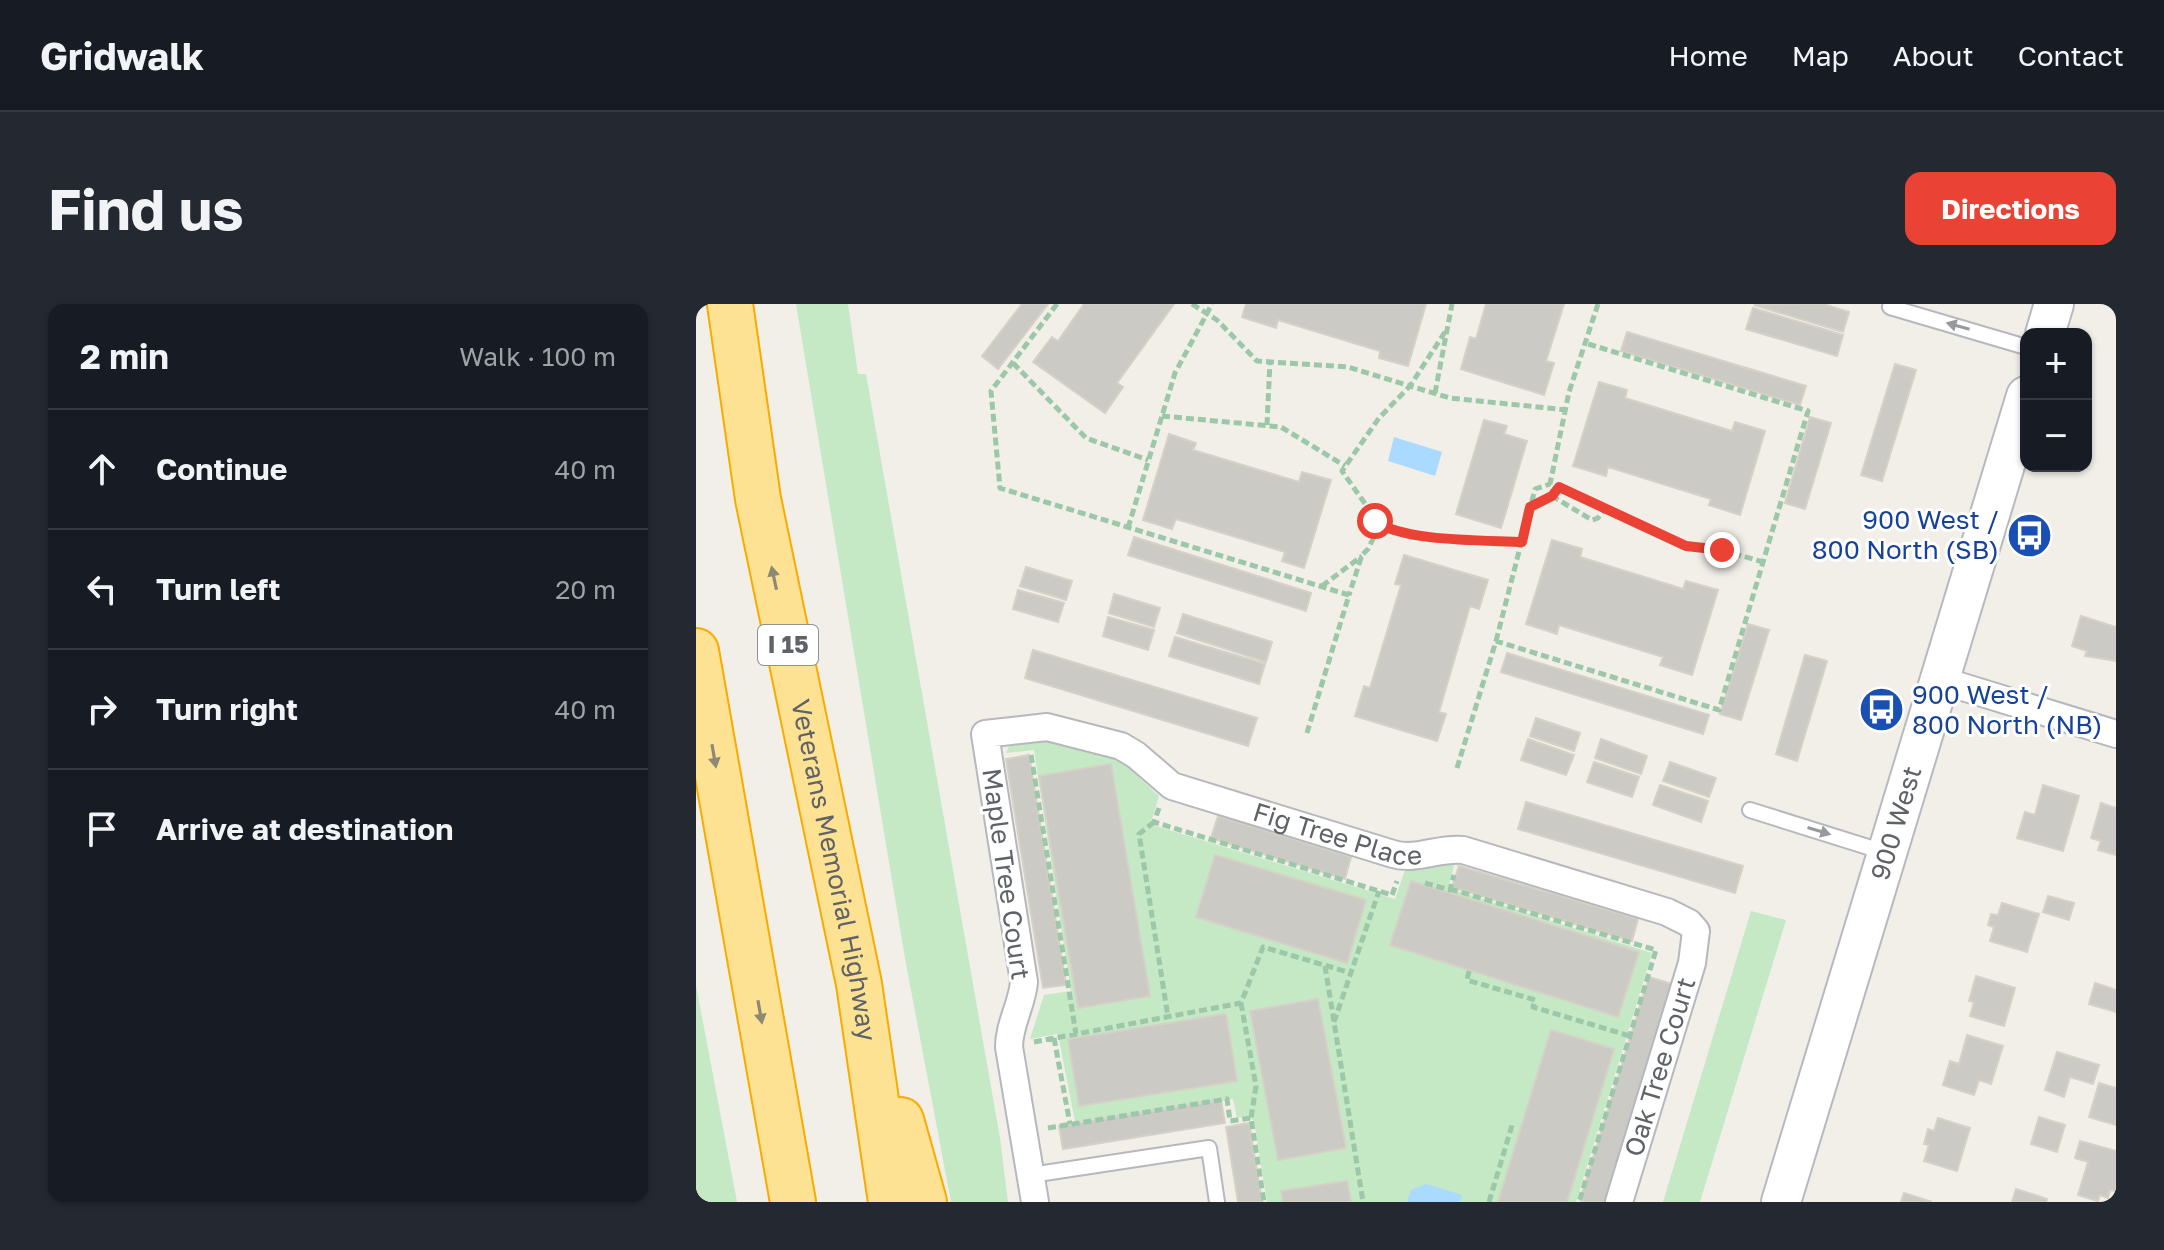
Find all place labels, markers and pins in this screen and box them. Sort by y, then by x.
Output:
place label: 900 West / 800 North (SB) [1812,504,1999,565]
bus stop icon: 900 West / 800 North (SB) [2006,511,2054,559]
place label: 900 West / 800 North (NB) [1912,679,2102,740]
bus stop icon: 900 West / 800 North (NB) [1857,686,1905,734]

